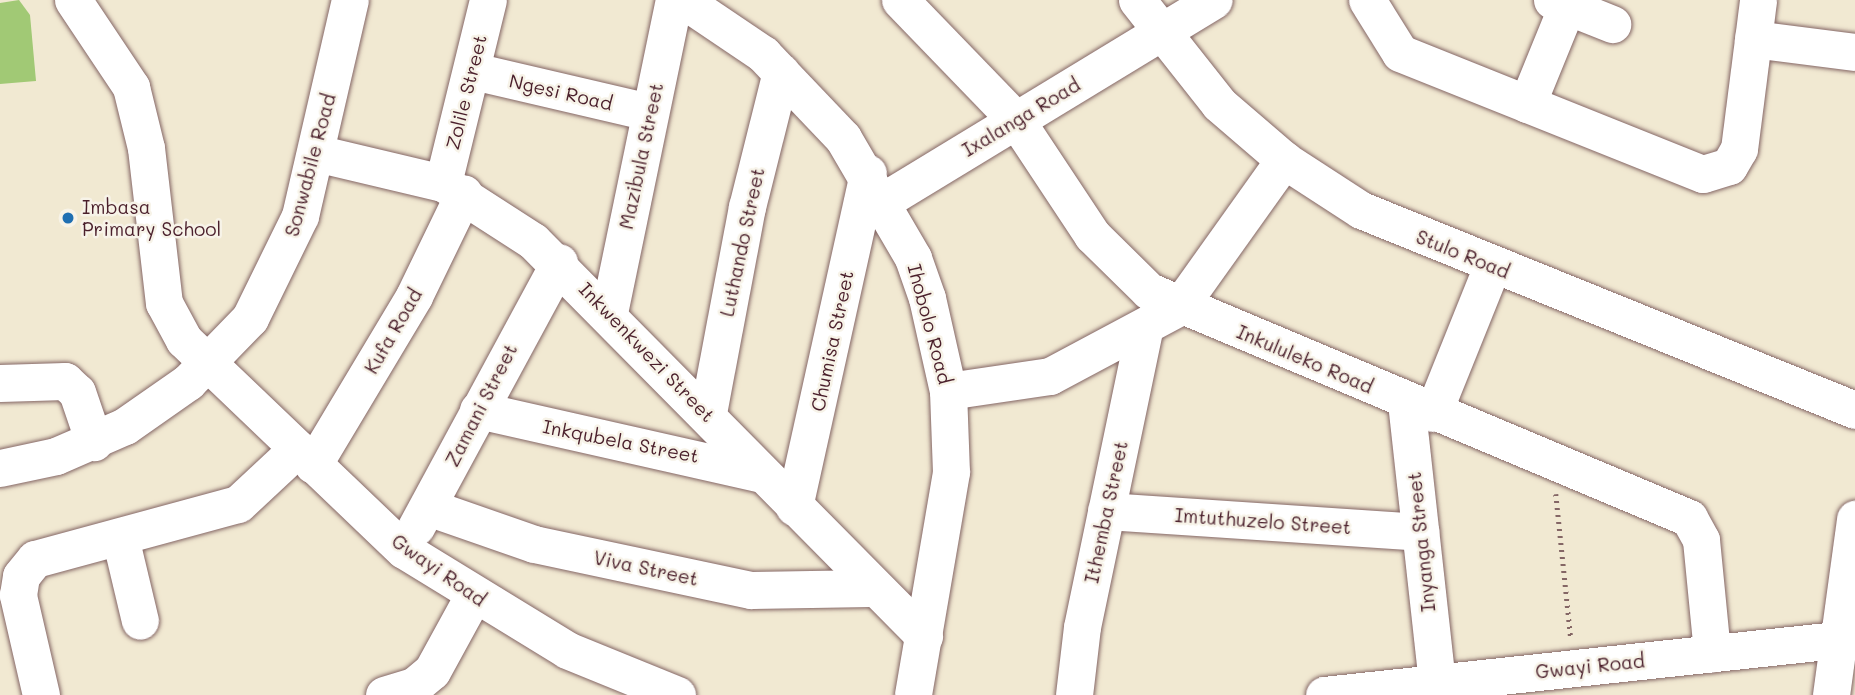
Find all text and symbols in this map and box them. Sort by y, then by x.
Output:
street label: Zolile Street [441,32,491,152]
street label: Ngesi Road [507,69,615,115]
street label: Ixalanga Road [958,73,1084,161]
street label: Mazibula Street [614,81,668,231]
street label: Sonwabile Road [280,91,340,239]
street label: Luthando Street [715,165,769,319]
place label: Imbasa Primary School [82,196,221,240]
marker: Imbasa Primary School [60,210,76,226]
street label: Stulo Road [1413,225,1513,283]
street label: Ihobolo Road [903,262,957,386]
street label: Chumisa Street [806,269,858,413]
street label: Inkwenkwezi Street [574,277,720,427]
street label: Kufa Road [359,284,427,378]
street label: Inkululeko Road [1233,320,1377,398]
street label: Zamani Street [440,340,522,470]
street label: Inkqubela Street [541,415,701,467]
street label: Ithemba Street [1080,439,1132,585]
street label: Inyanga Street [1402,471,1440,613]
street label: Imtuthuzelo Street [1174,503,1352,539]
street label: Gwayi Road [387,529,491,611]
street label: Viva Street [592,546,700,590]
street label: Gwayi Road [1534,649,1646,683]

